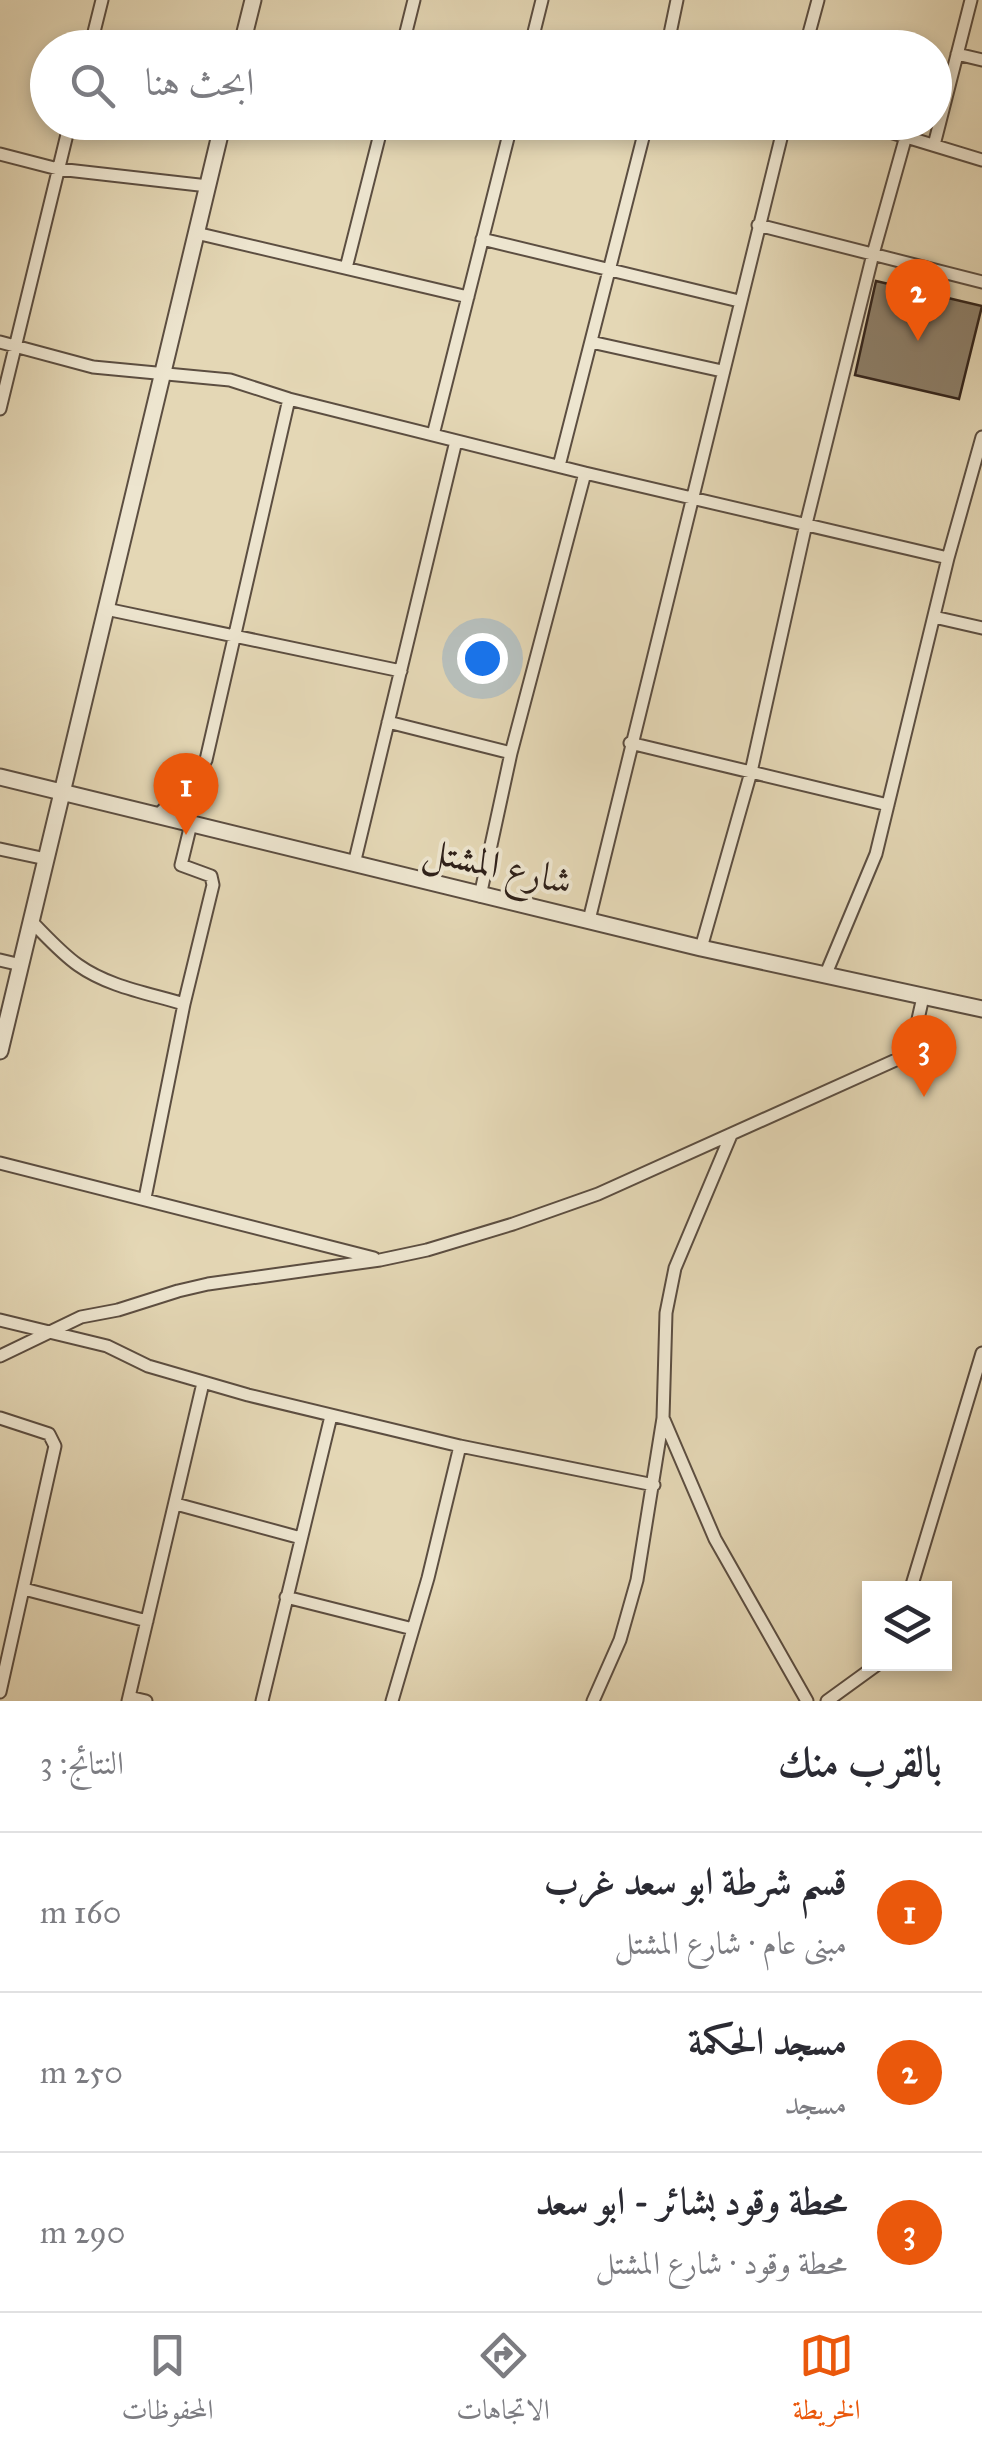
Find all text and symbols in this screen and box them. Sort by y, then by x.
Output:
search box [30,30,952,140]
icon: search [65,58,120,113]
text: ابحث هنا [145,59,255,105]
pin: 2 [886,258,950,341]
your location [457,633,508,684]
pin: 1 [154,752,218,835]
street label: شارع المشتل [417,826,577,912]
pin: 3 [892,1014,956,1097]
map controls [862,1581,952,1671]
button: layers [862,1581,952,1671]
text: بالقرب منك [778,1736,942,1788]
text: النتائج: 3 [40,1744,124,1783]
text: قسم شرطة ابو سعد غرب [544,1858,847,1904]
text: 160 m [40,1893,121,1932]
text: 1 [903,1893,916,1932]
text: مبنى عام · شارع المشتل [614,1924,847,1963]
text: مسجد الحكمة [688,2018,847,2064]
text: 250 m [40,2053,123,2092]
text: 2 [902,2053,917,2092]
text: مسجد [784,2084,847,2123]
text: محطة وقود بشائر - ابو سعد [535,2178,847,2224]
text: 290 m [40,2213,125,2252]
text: 3 [903,2213,916,2252]
text: محطة وقود · شارع المشتل [595,2244,847,2283]
tab: المحفوظات [121,2328,214,2437]
tab: الاتجاهات [456,2328,550,2437]
tab: الخريطة [793,2328,861,2437]

